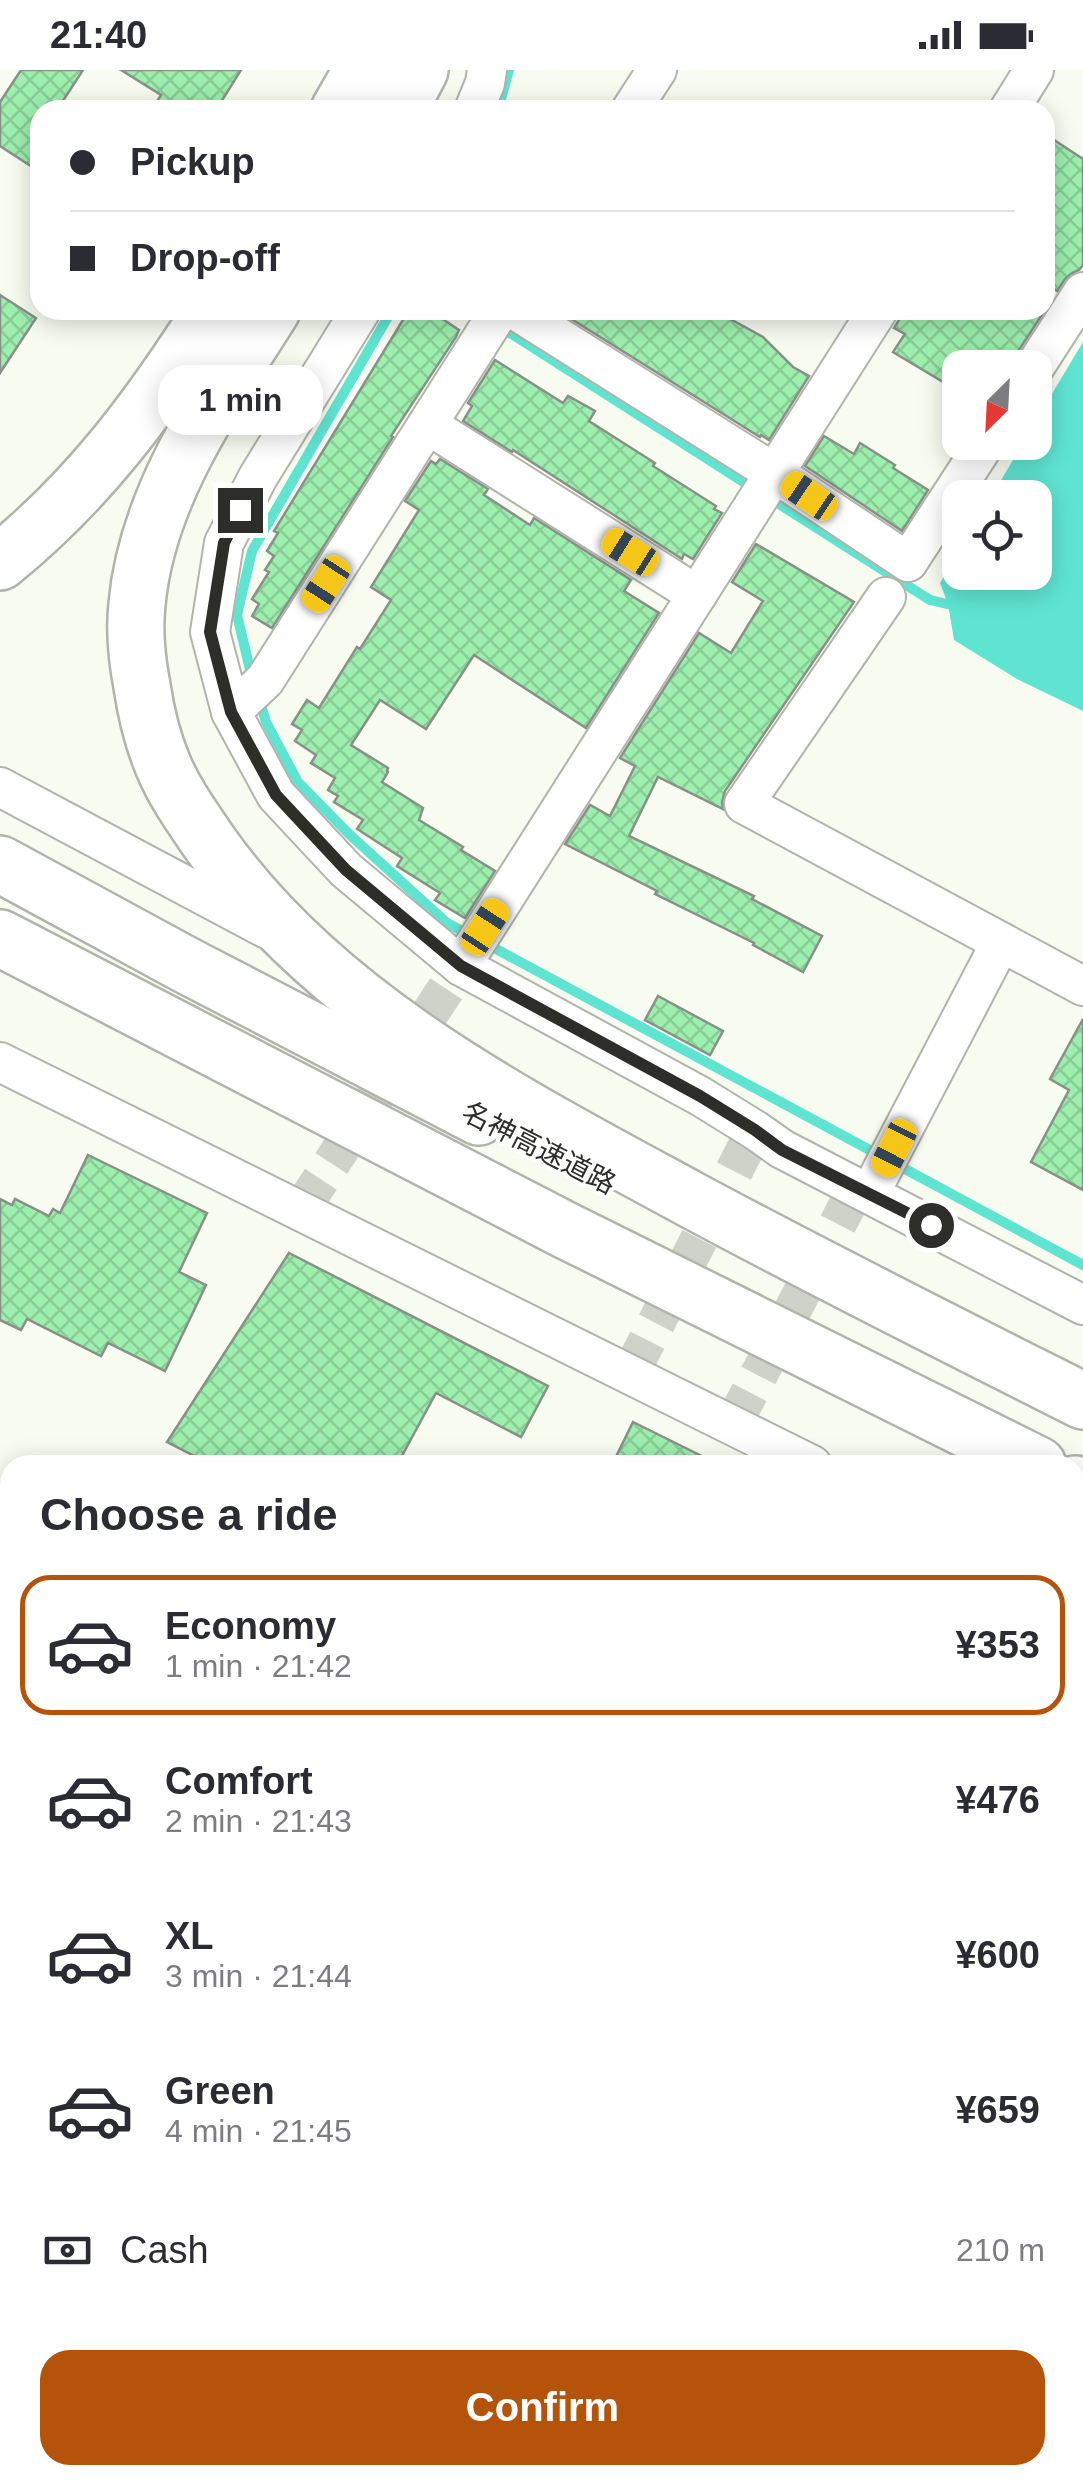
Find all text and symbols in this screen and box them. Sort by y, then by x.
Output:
text: 21:40 [50,14,147,56]
text: Pickup [130,141,255,183]
text: Drop-off [130,237,280,279]
north arrow [942,350,1052,460]
map controls [942,350,1052,590]
callout: 1 min [158,365,322,435]
text: 1 min [199,382,282,418]
car [776,467,842,525]
button: locate [942,480,1052,590]
route end [218,488,263,533]
car [597,523,663,581]
car [297,551,355,617]
car [456,894,514,960]
street label: 名神高速道路 [457,1096,621,1200]
car [867,1114,921,1182]
route start [909,1203,954,1248]
text: Choose a ride [40,1489,338,1540]
icon: car [45,1600,135,1690]
text: Economy [165,1605,336,1647]
text: ¥353 [955,1624,1040,1666]
text: 1 min · 21:42 [165,1648,352,1684]
icon: car [45,1755,135,1845]
text: Comfort [165,1760,313,1802]
text: ¥476 [955,1779,1040,1821]
text: 2 min · 21:43 [165,1803,352,1839]
icon: car [45,1910,135,2000]
text: XL [165,1915,214,1957]
text: ¥600 [955,1934,1040,1976]
text: 3 min · 21:44 [165,1958,352,1994]
icon: car [45,2065,135,2155]
text: Green [165,2070,275,2112]
text: ¥659 [955,2089,1040,2131]
text: 4 min · 21:45 [165,2113,352,2149]
icon: cash [40,2223,95,2278]
text: Cash [120,2229,209,2271]
text: 210 m [956,2232,1045,2268]
button: Confirm [40,2350,1045,2465]

